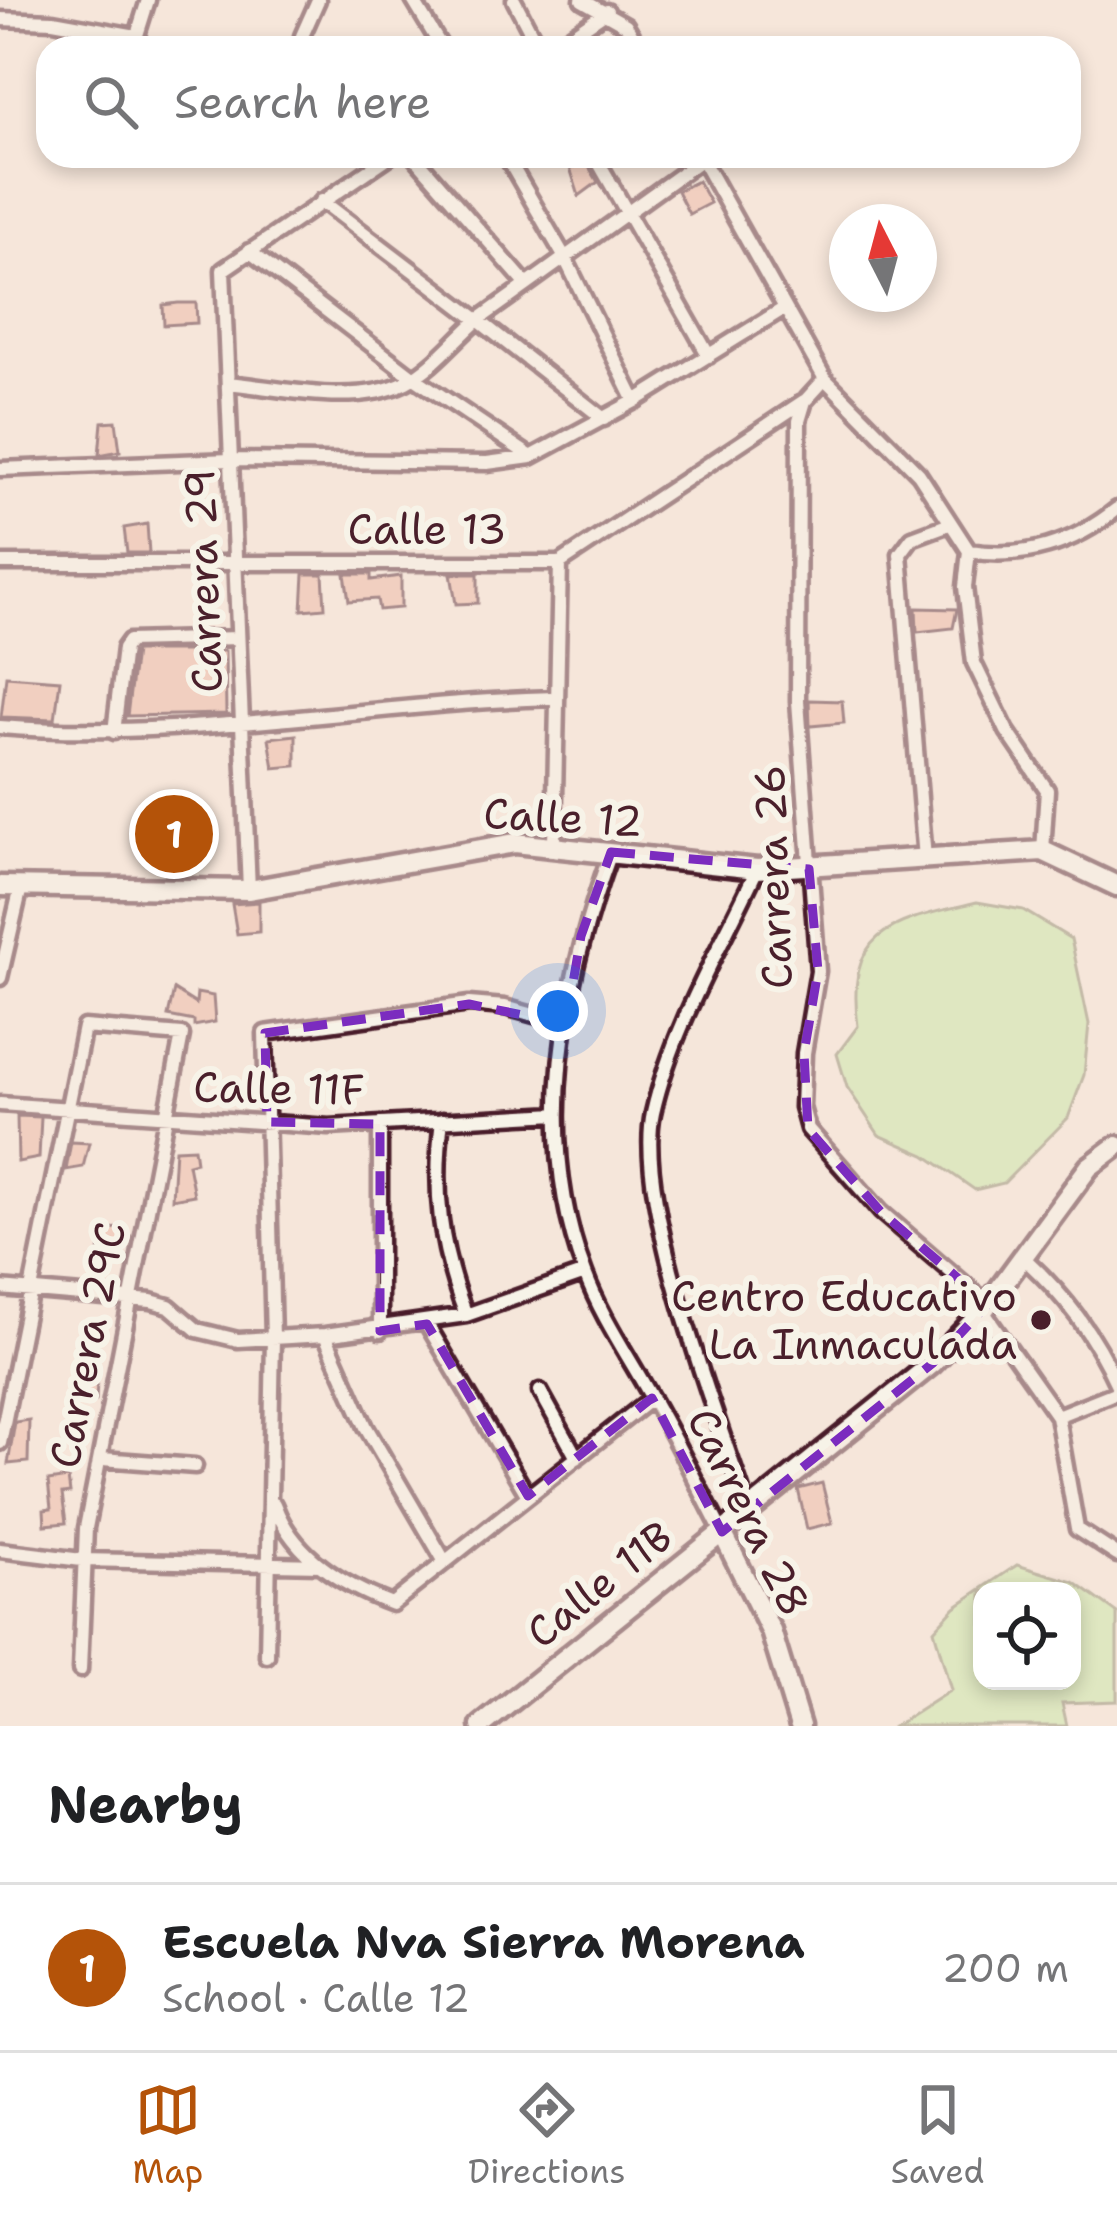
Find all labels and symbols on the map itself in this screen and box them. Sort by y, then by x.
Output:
north arrow [829,204,937,312]
street label: Carrera 29 [171,468,235,694]
street label: Calle 13 [347,501,507,557]
street label: Carrera 26 [741,764,805,990]
street label: Calle 12 [482,785,644,849]
pin: 1 [135,789,213,879]
your location [528,981,588,1041]
street label: Calle 11F [193,1059,365,1117]
street label: Carrera 29C [36,1217,138,1473]
place label: Centro Educativo La Inmaculada [671,1268,1017,1372]
marker: Centro Educativo La Inmaculada [1028,1307,1054,1333]
street label: Carrera 28 [675,1399,823,1625]
street label: Calle 11B [514,1508,684,1660]

